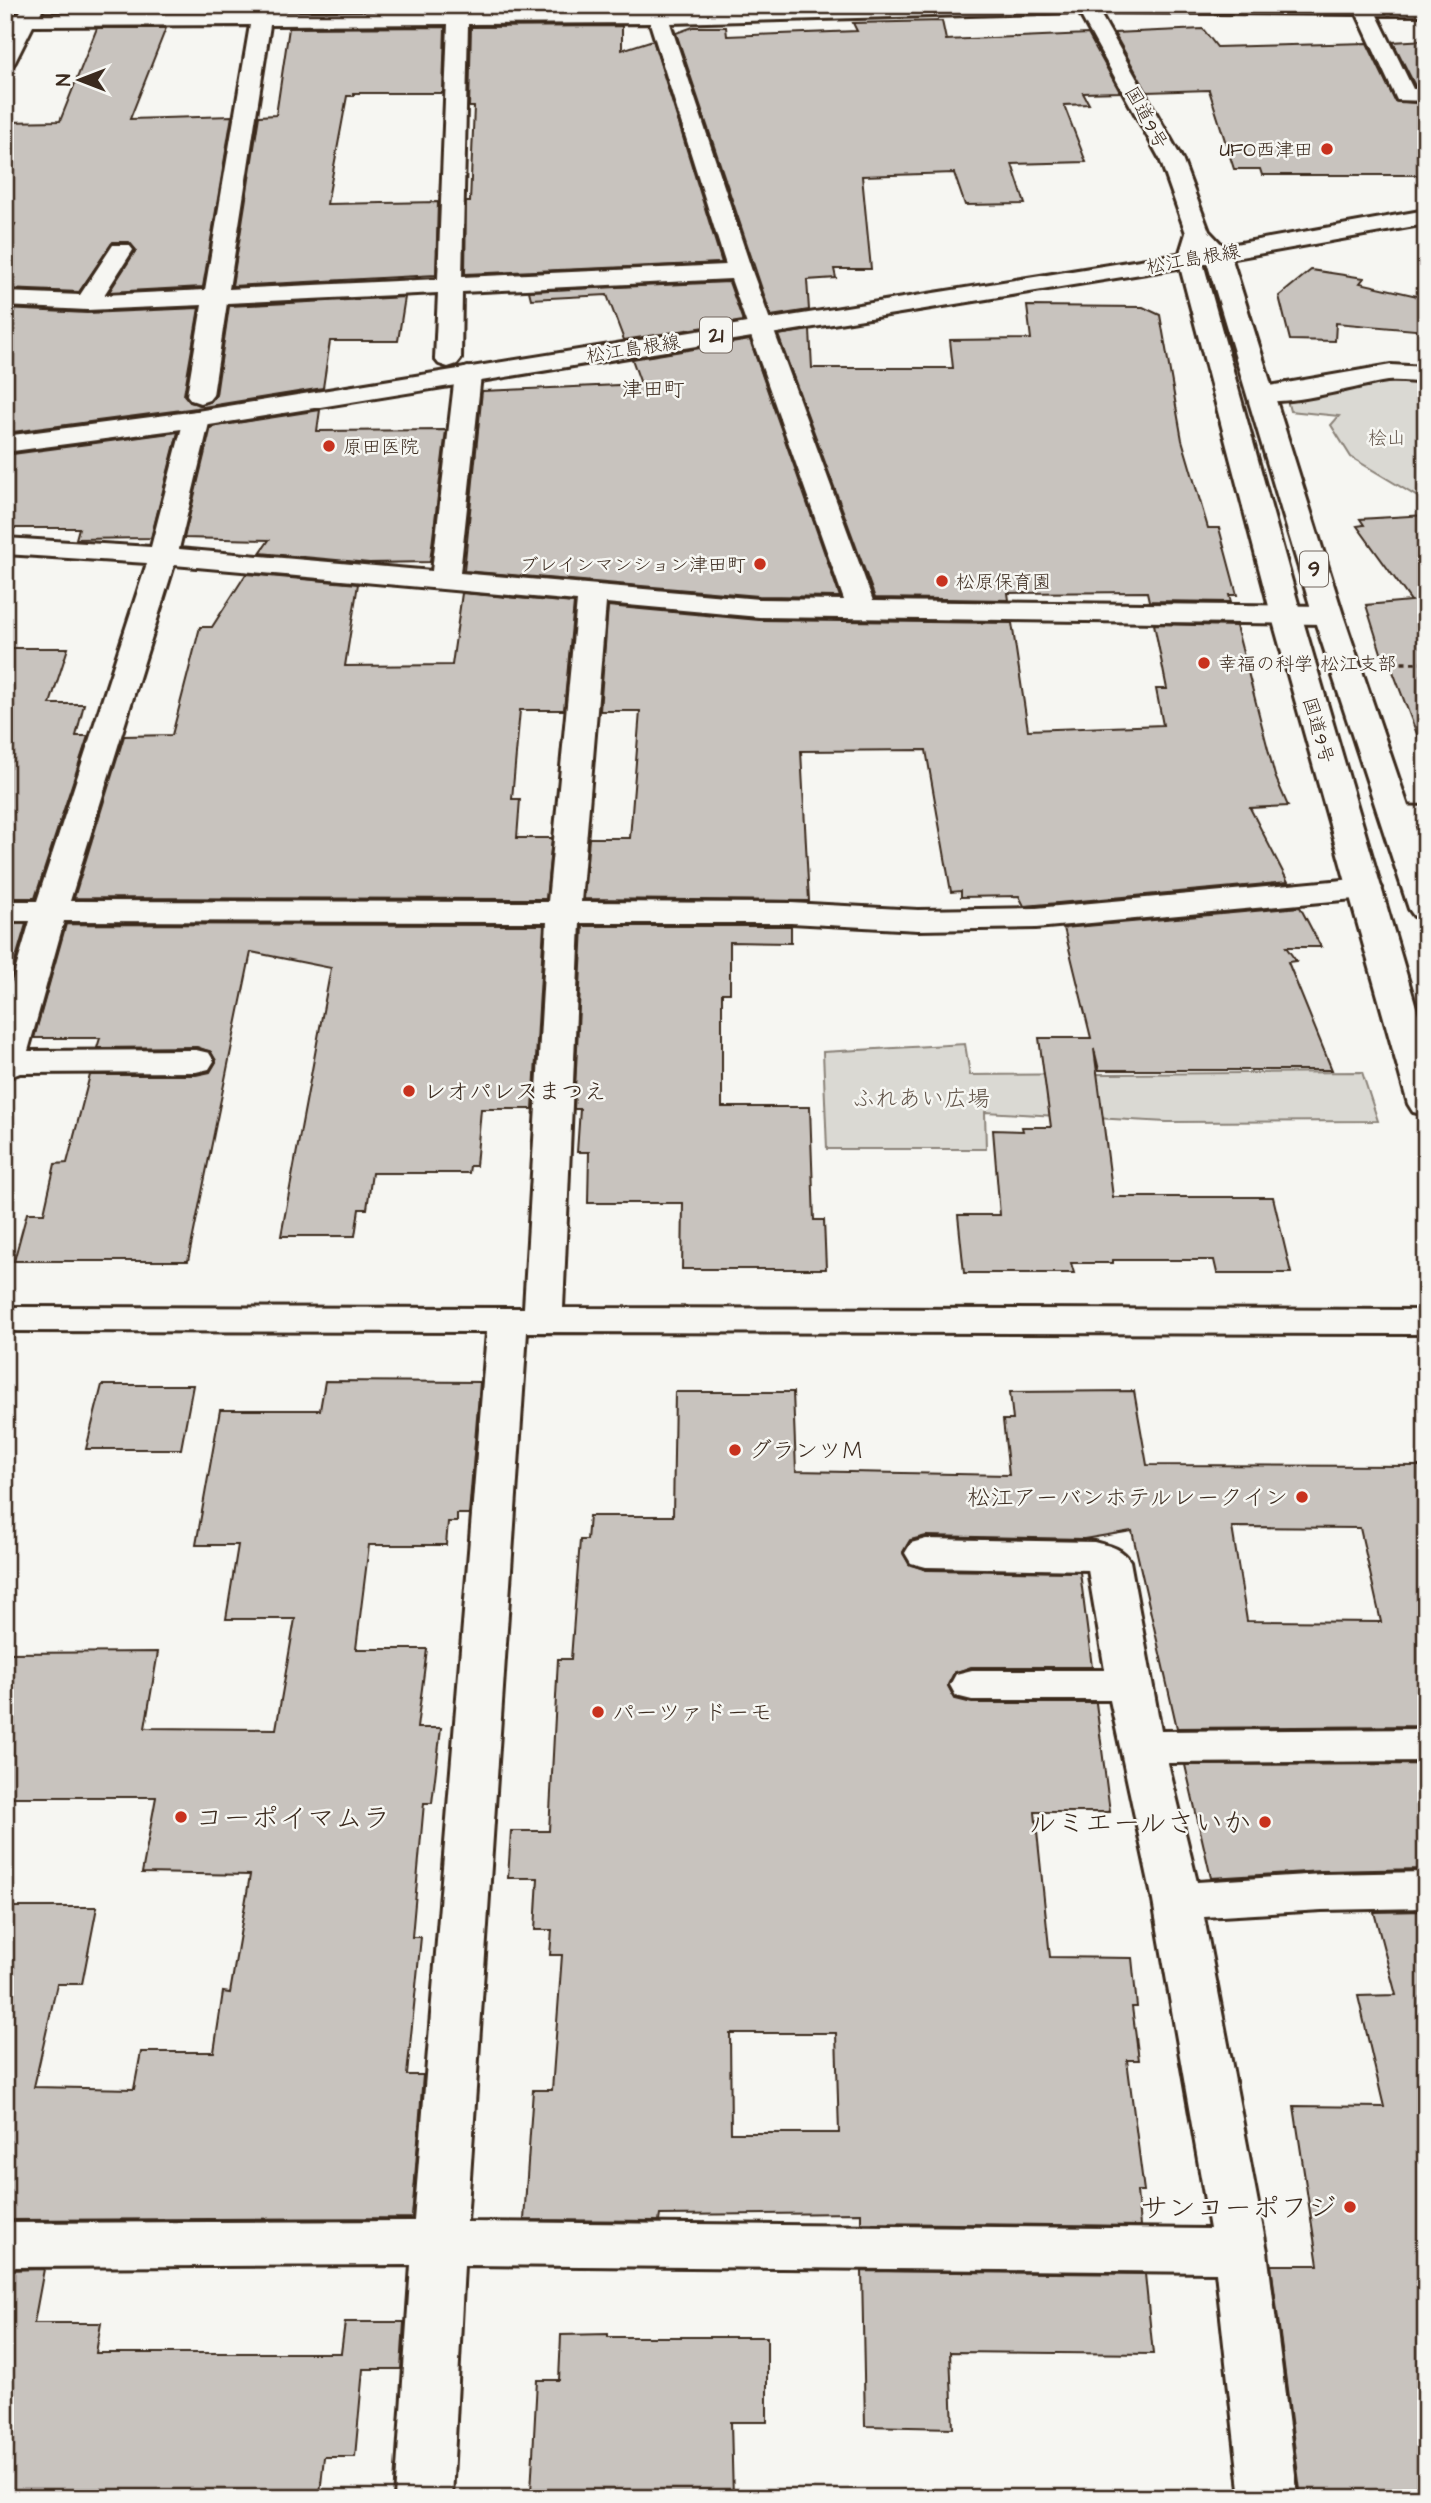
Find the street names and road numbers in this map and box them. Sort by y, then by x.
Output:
street label: 国道9号 [1117,82,1174,154]
street label: 松江島根線 [1144,238,1242,281]
road number: 21 [700,318,732,352]
street label: 松江島根線 [584,329,682,370]
road number: 9 [1300,552,1328,586]
street label: 国道9号 [1295,694,1340,767]

